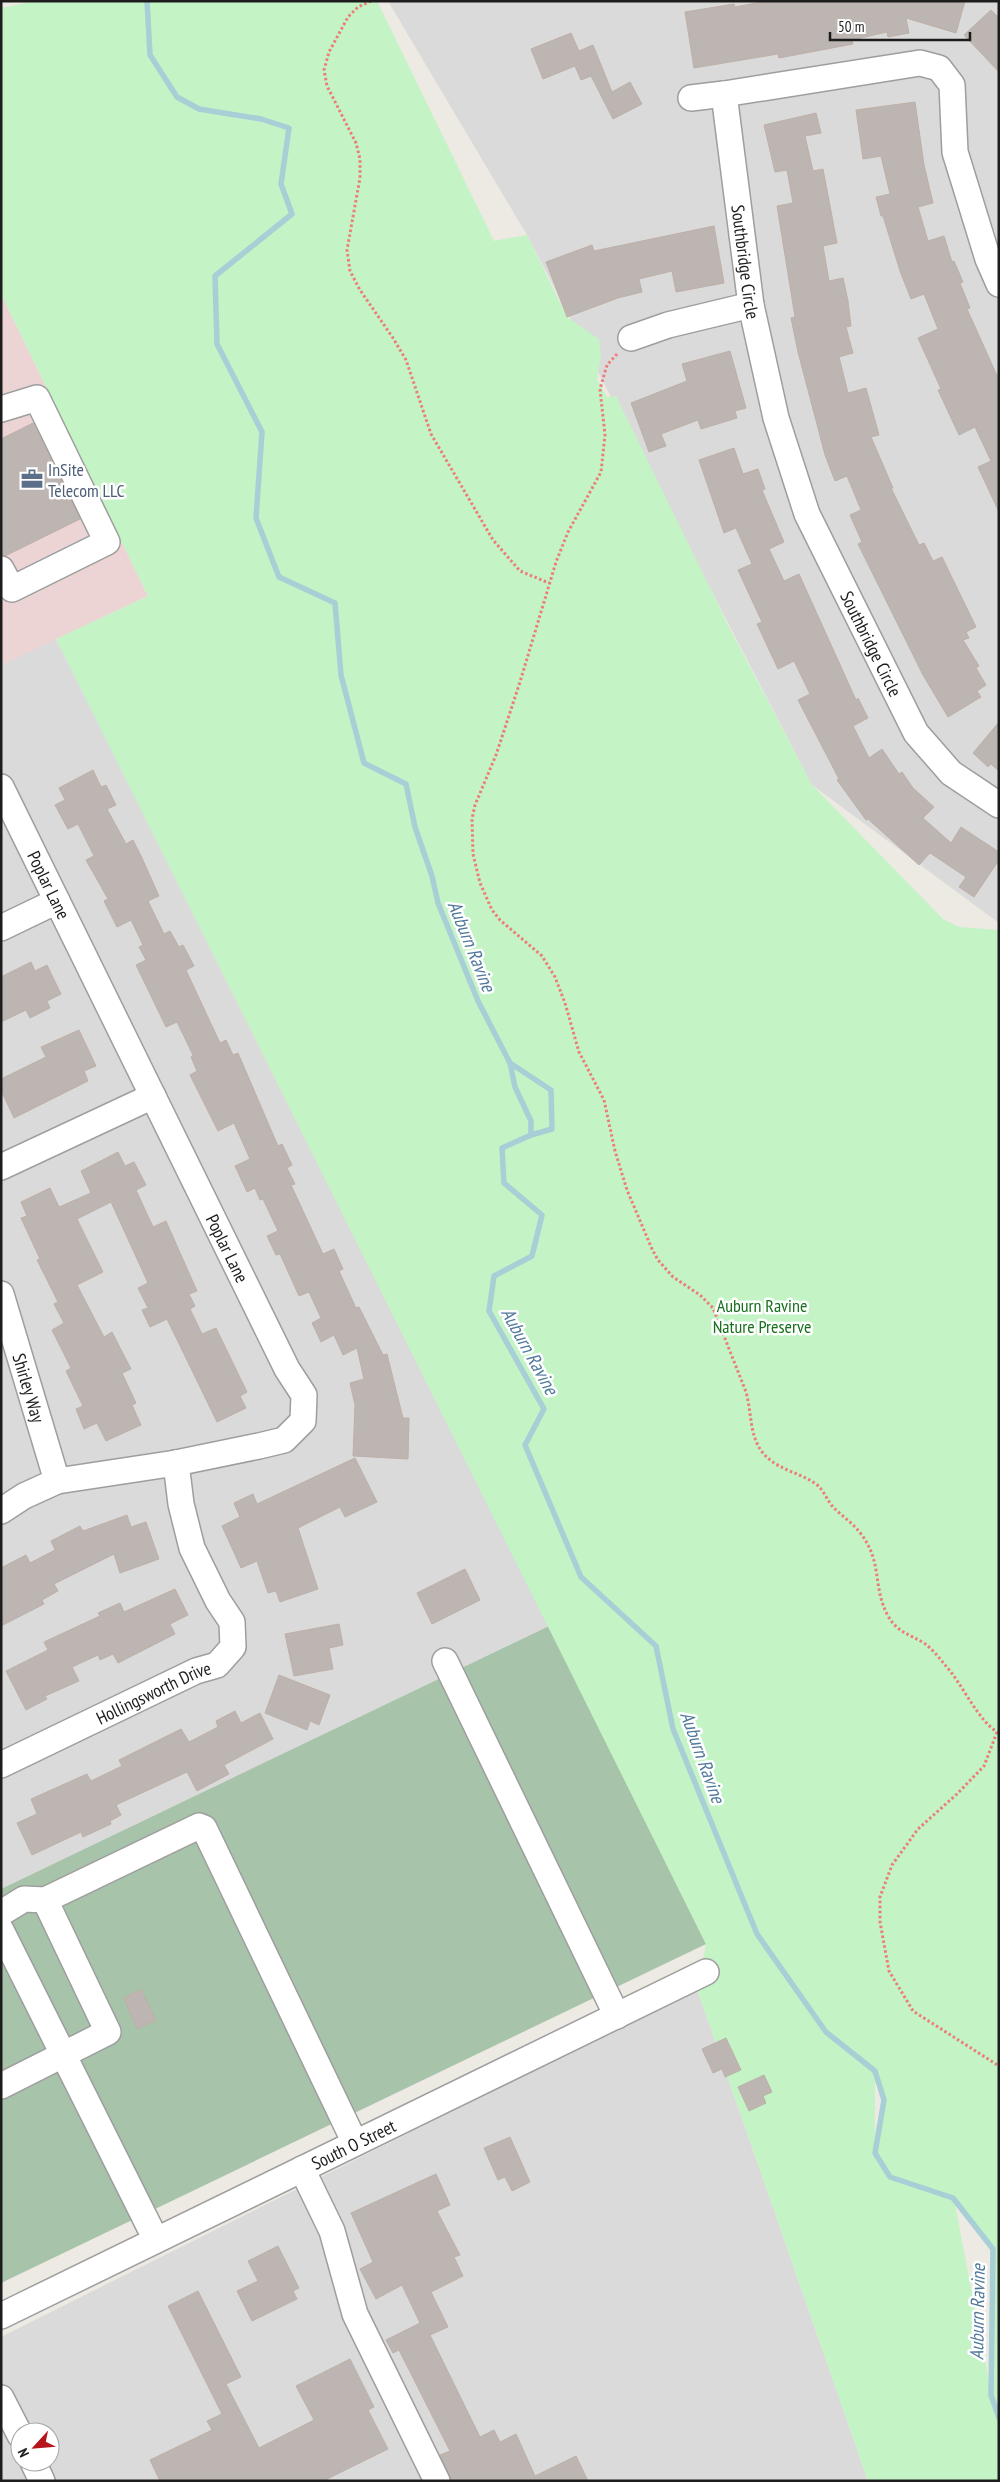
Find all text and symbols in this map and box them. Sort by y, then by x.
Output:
scale bar [830,10,970,42]
text: 50 m [838,17,864,36]
street label: Southbridge Circle [727,203,765,321]
place label: InSite Telecom LLC [48,458,125,502]
office icon: InSite Telecom LLC [19,466,45,492]
street label: Southbridge Circle [836,587,907,700]
street label: Poplar Lane [23,847,76,923]
water label: Auburn Ravine [443,897,501,996]
street label: Poplar Lane [201,1210,254,1286]
park label: Auburn Ravine Nature Preserve [713,1294,811,1338]
water label: Auburn Ravine [496,1303,564,1400]
street label: Shirley Way [8,1351,50,1425]
street label: Hollingsworth Drive [92,1656,213,1729]
water label: Auburn Ravine [675,1708,731,1807]
street label: South O Street [307,2114,399,2174]
water label: Auburn Ravine [964,2263,990,2360]
north arrow [10,2422,60,2472]
text: N [14,2445,33,2460]

